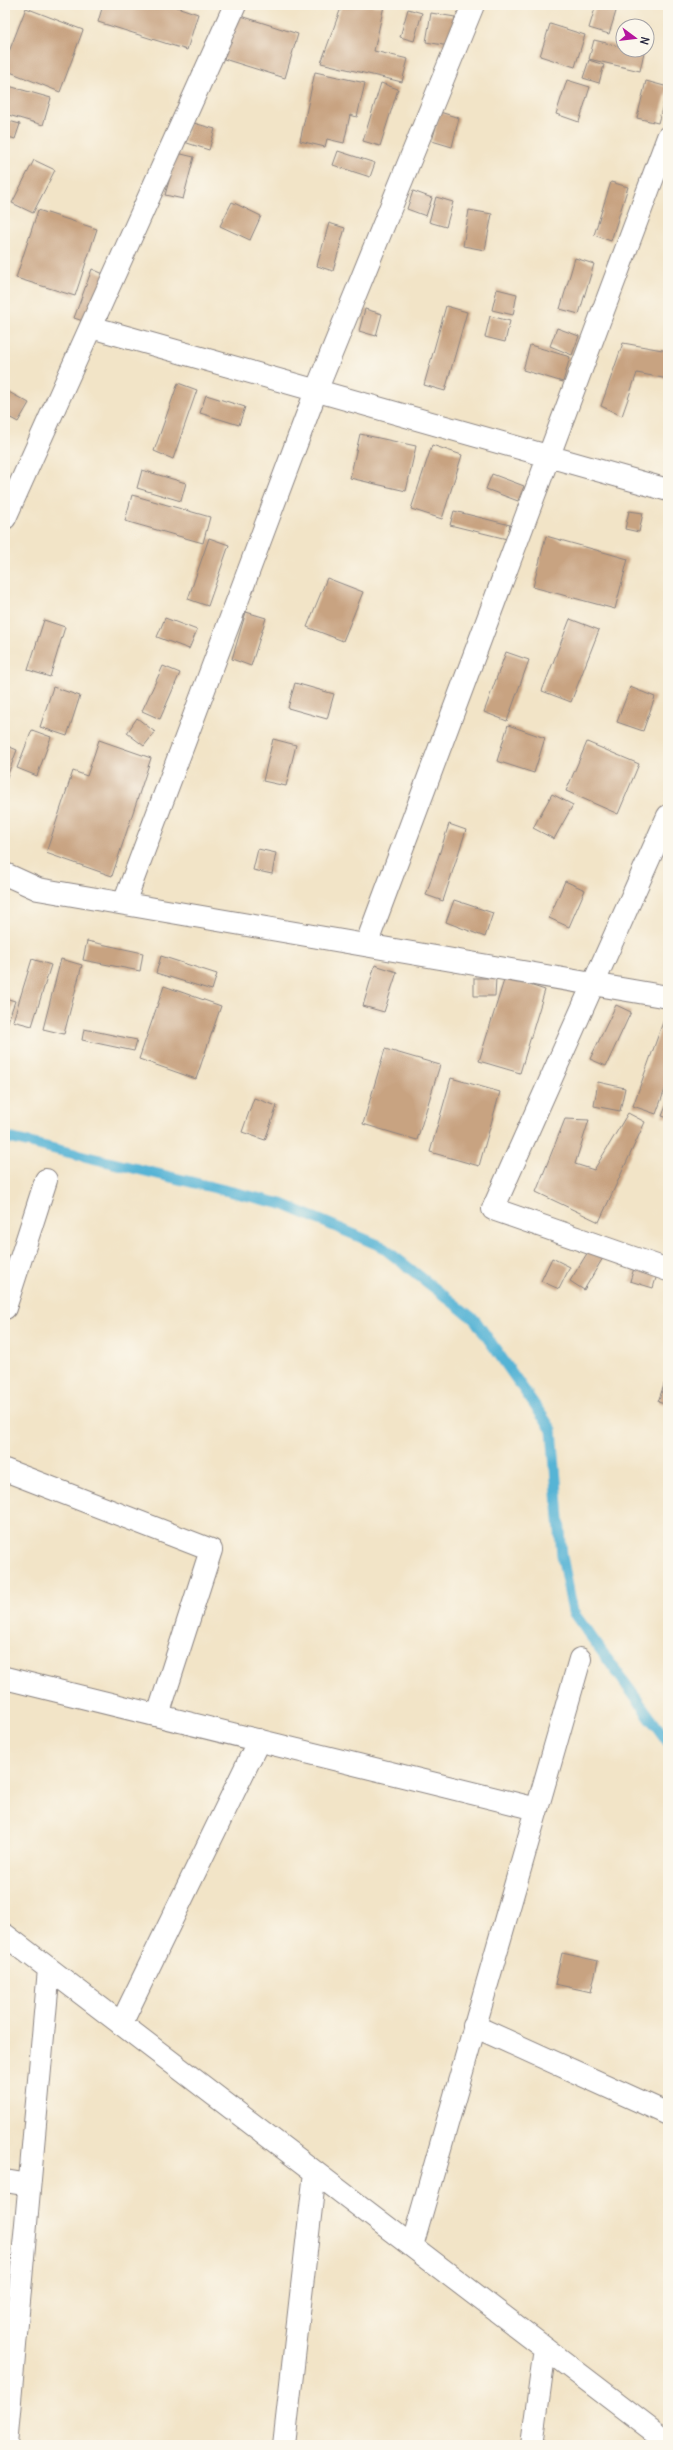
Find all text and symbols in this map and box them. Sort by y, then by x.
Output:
north arrow [615,18,655,58]
text: N [637,35,652,46]

